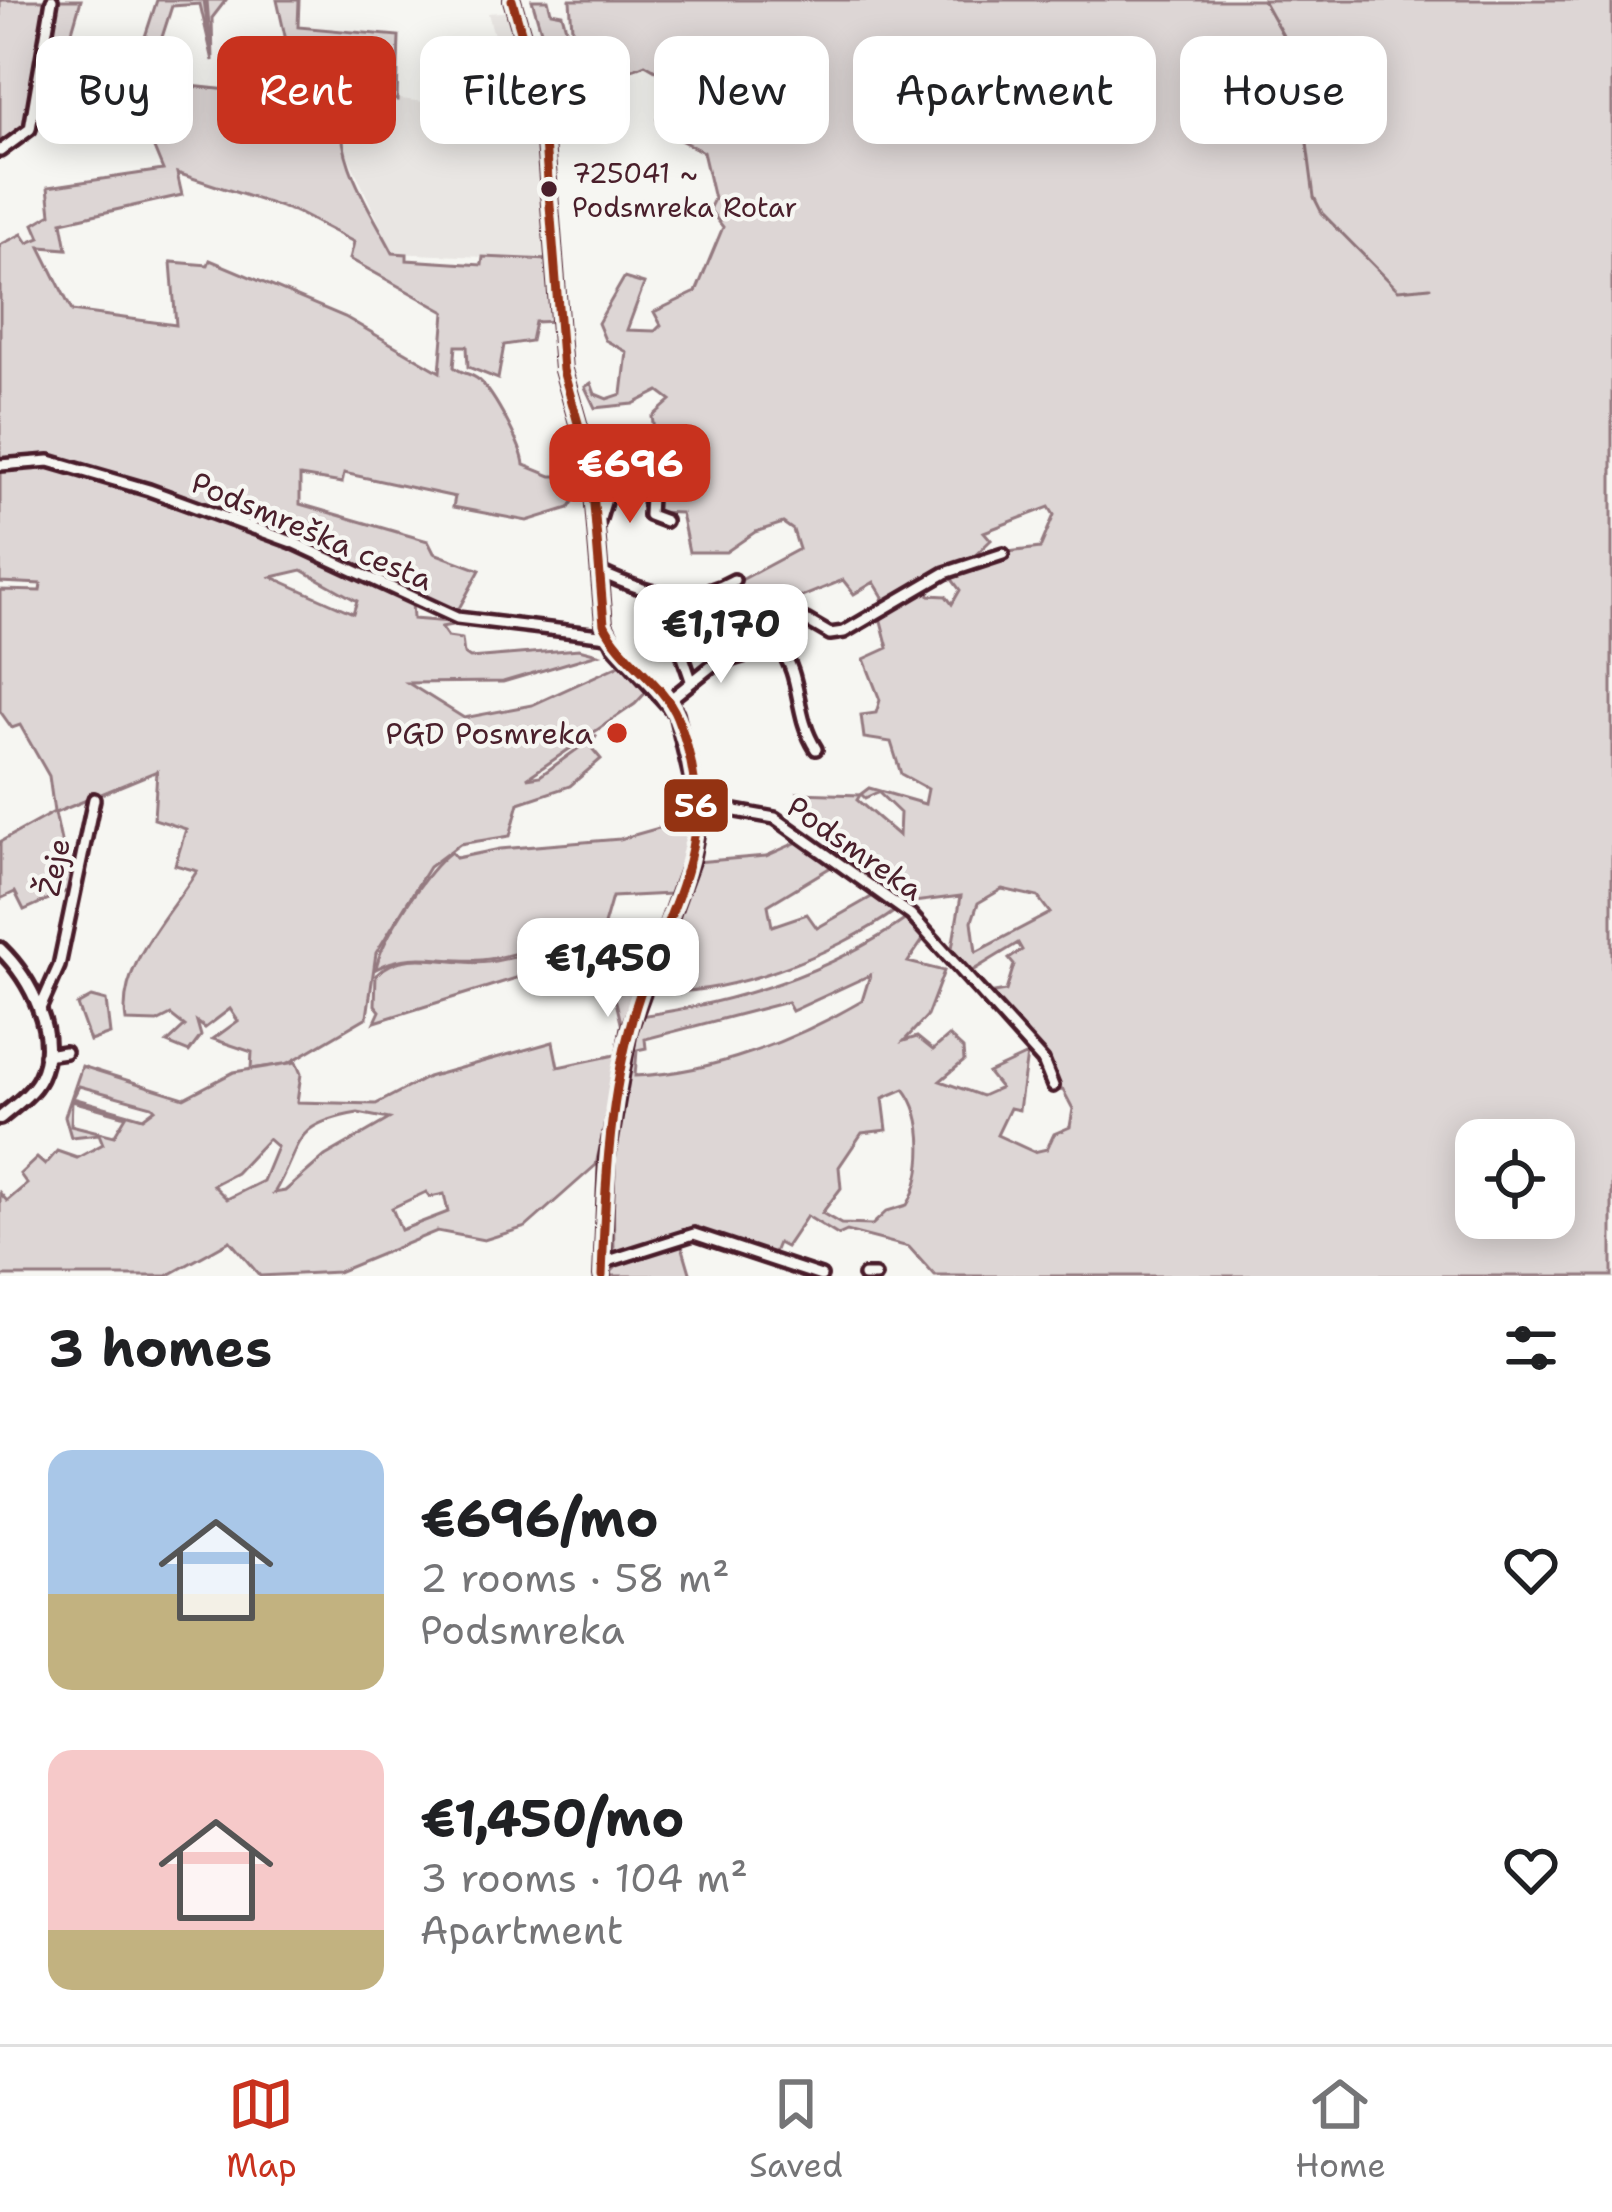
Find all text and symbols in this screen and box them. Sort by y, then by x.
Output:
chip: Buy [36,36,193,144]
chip: Rent [217,36,396,144]
chip: Filters [420,36,630,144]
chip: New [654,36,829,144]
chip: Apartment [853,36,1156,144]
chip: House [1180,36,1387,144]
place label: 725041 ~ Podsmreka Rotar [572,155,797,226]
marker: 725041 ~ Podsmreka Rotar [538,178,560,200]
pin: €696 [559,424,701,526]
text: €696 [576,437,684,489]
street label: Podsmreška cesta [185,462,439,600]
pin: €1,170 [623,584,819,686]
text: €1,170 [661,597,781,649]
place label: PGD Posmreka [385,713,593,754]
marker: PGD Posmreka [604,720,630,746]
line badge: 56 [662,777,730,834]
text: 56 [674,783,718,828]
street label: Podsmreka [779,786,932,910]
street label: Žeje [28,834,80,900]
pin: €1,450 [510,918,706,1020]
text: €1,450 [544,931,672,983]
map controls [1455,1119,1575,1239]
button: locate [1455,1119,1575,1239]
text: 3 homes [48,1314,272,1382]
icon: filters [1498,1315,1564,1381]
text: €696/mo [420,1484,659,1552]
icon: home [144,1498,288,1642]
icon: heart [1498,1537,1564,1603]
text: 2 rooms · 58 m² [420,1552,730,1604]
text: Podsmreka [420,1604,625,1656]
text: €1,450/mo [420,1784,684,1852]
icon: home [144,1798,288,1942]
icon: heart [1498,1837,1564,1903]
text: 3 rooms · 104 m² [420,1852,748,1904]
text: Apartment [420,1904,623,1956]
tab: Map [226,2071,297,2188]
tab: Saved [749,2071,843,2188]
tab: Home [1295,2071,1386,2188]

